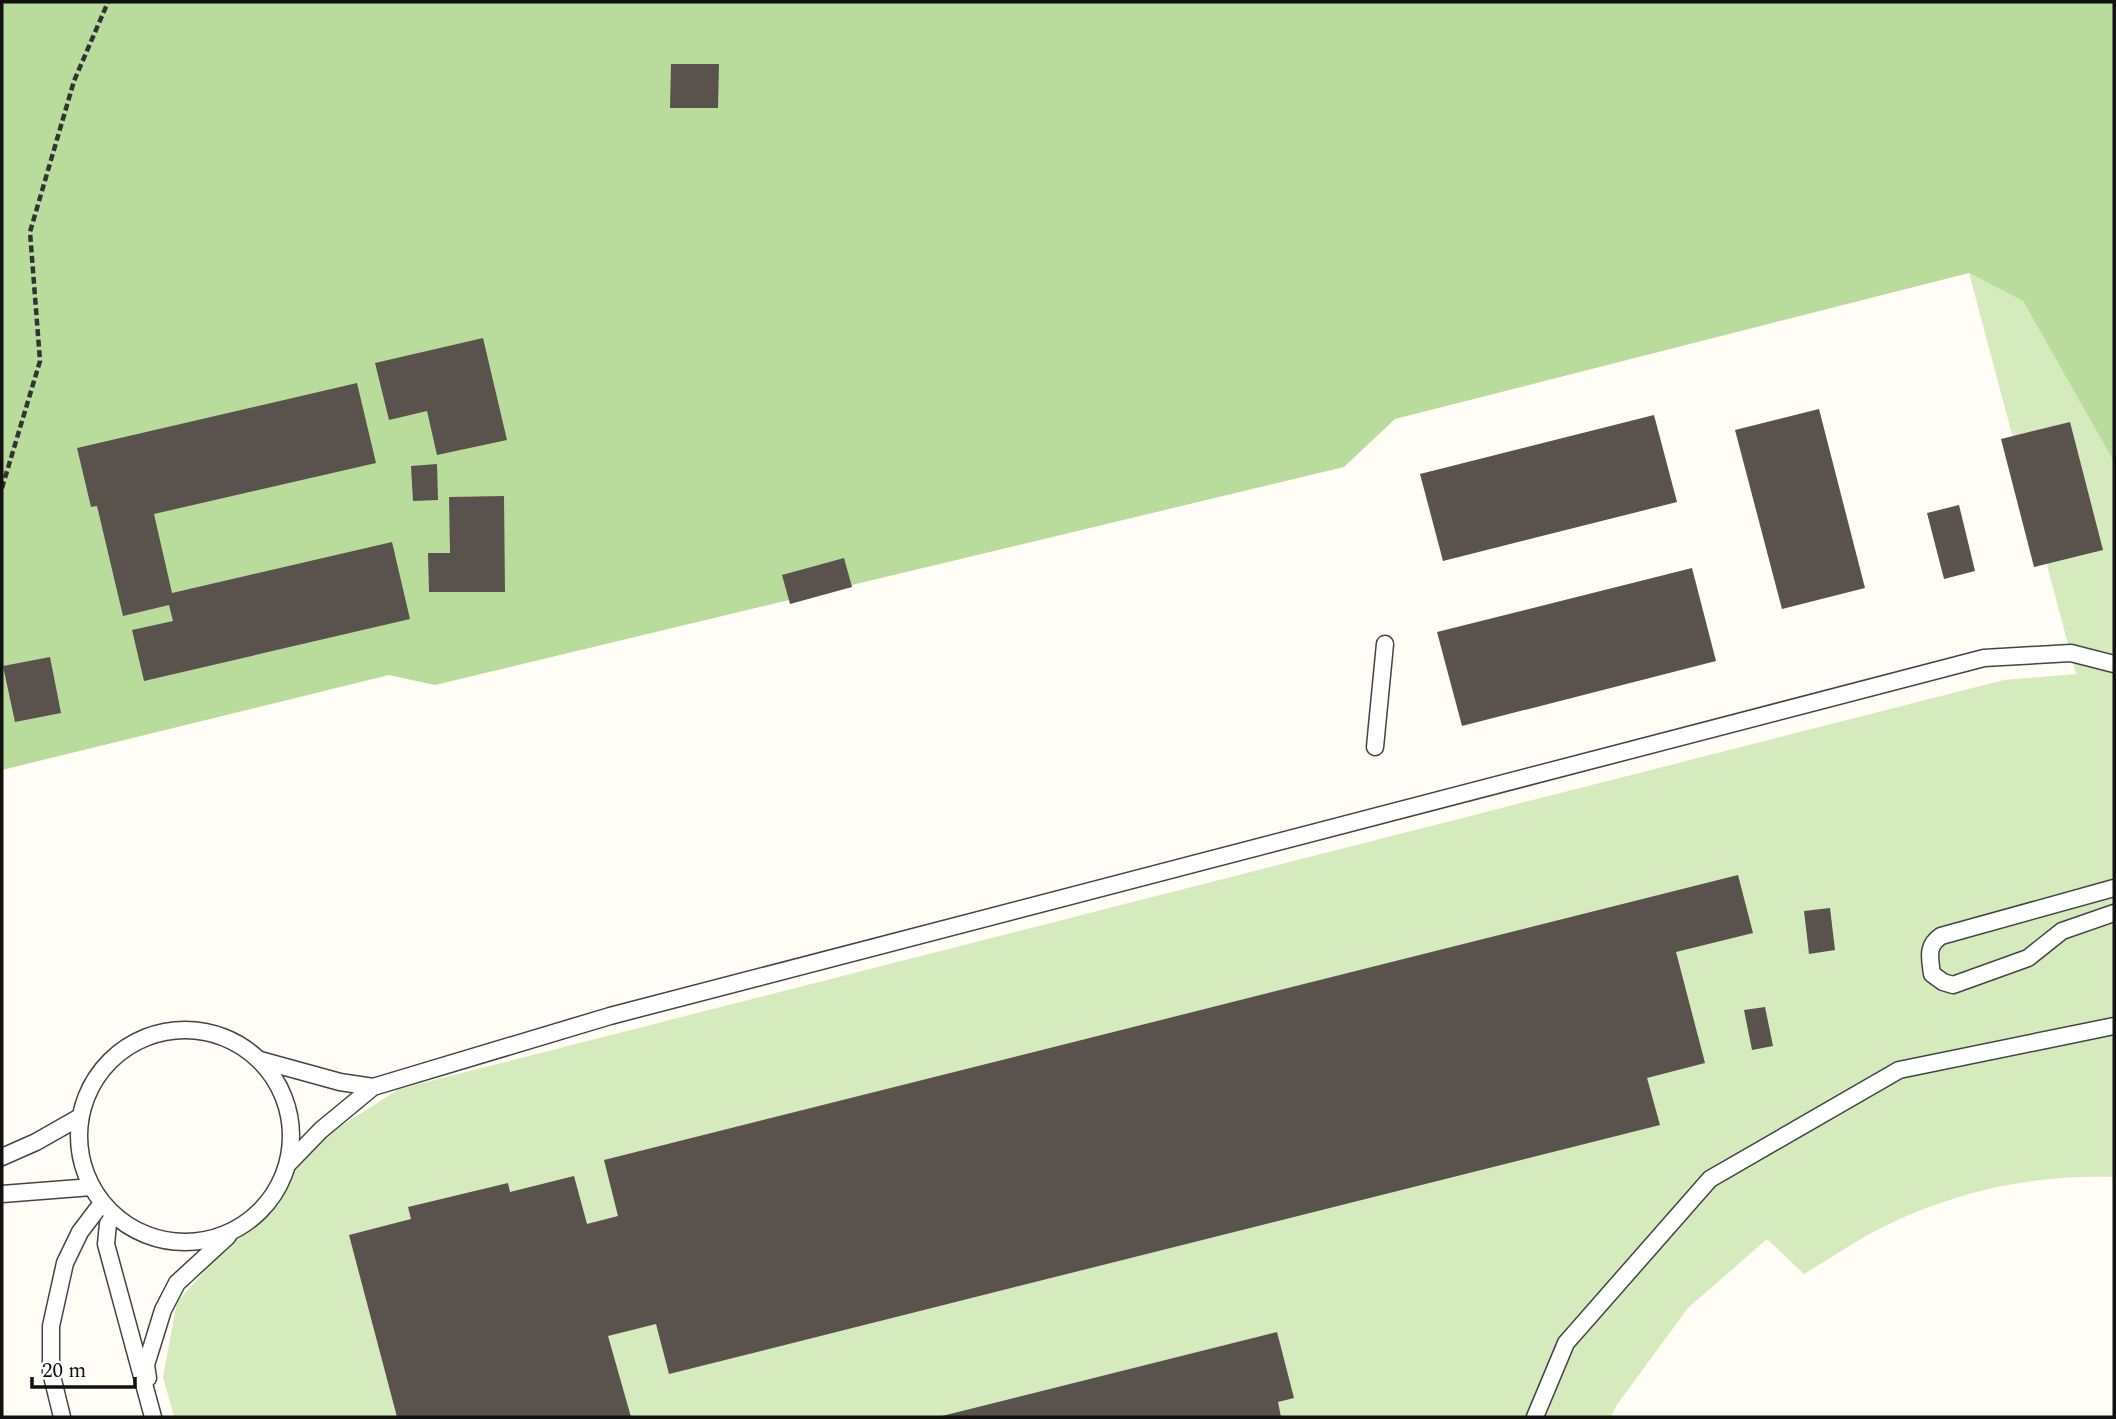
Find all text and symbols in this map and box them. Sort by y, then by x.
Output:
scale bar [32,1346,135,1390]
text: 20 m [42,1355,86,1387]

